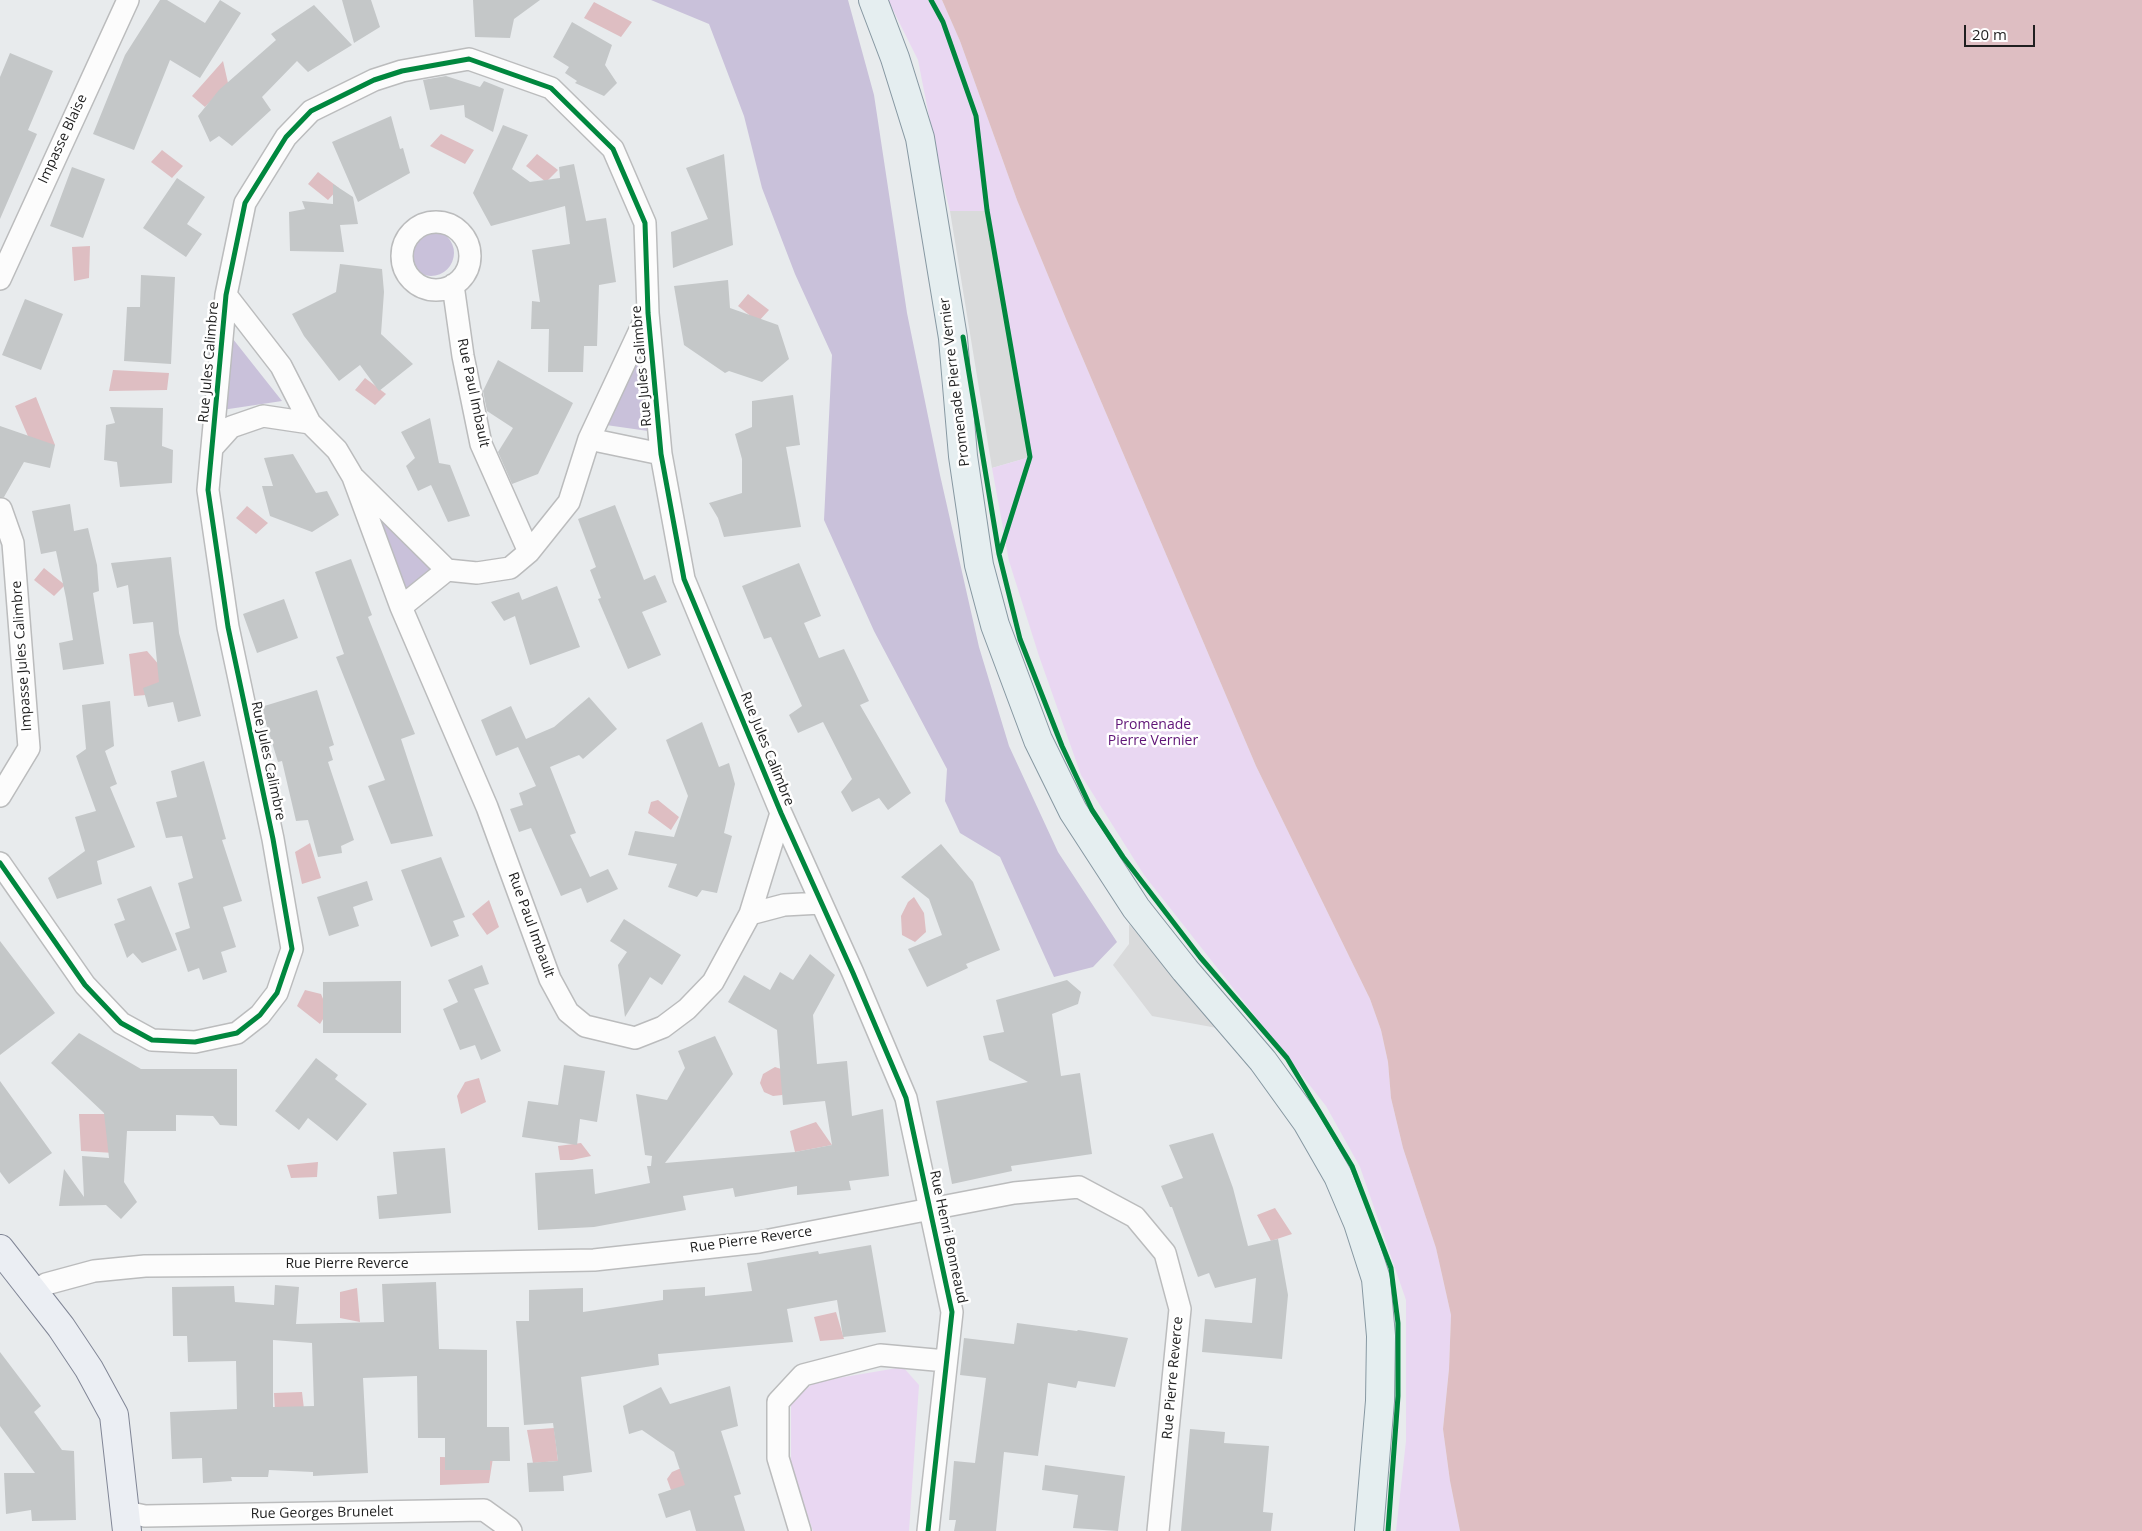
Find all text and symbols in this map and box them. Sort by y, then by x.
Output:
scale bar [1967,15,2038,47]
text: 20 m [1972,24,2007,44]
street label: Impasse Blaise [35,92,91,186]
street label: Promenade Pierre Vernier [936,297,974,467]
street label: Rue Jules Calimbre [195,301,223,423]
street label: Rue Jules Calimbre [628,305,656,427]
street label: Rue Paul Imbault [453,337,493,449]
street label: Impasse Jules Calimbre [8,580,36,732]
street label: Rue Jules Calimbre [736,690,798,808]
street label: Rue Jules Calimbre [247,700,289,822]
park label: Promenade Pierre Vernier [1108,717,1198,750]
street label: Rue Paul Imbault [504,870,558,980]
street label: Rue Henri Bonneaud [926,1169,970,1305]
street label: Rue Pierre Reverce [689,1223,813,1257]
street label: Rue Pierre Reverce [285,1256,409,1272]
street label: Rue Pierre Reverce [1159,1316,1187,1440]
street label: Rue Georges Brunelet [250,1503,394,1523]

